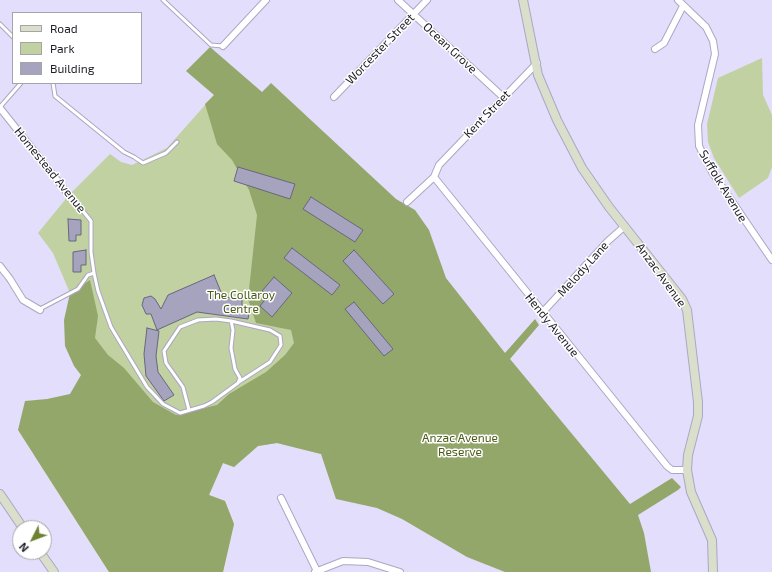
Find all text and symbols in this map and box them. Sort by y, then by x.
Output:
street label: Worcester Street [343,11,417,87]
legend [12,12,142,84]
street label: Ocean Grove [420,19,480,77]
text: Road [50,21,78,35]
text: Park [50,41,75,55]
text: Building [50,61,94,75]
street label: Kent Street [461,87,513,141]
street label: Homestead Avenue [11,125,89,215]
street label: Suffolk Avenue [696,147,750,225]
street label: Melody Lane [554,238,612,300]
street label: Anzac Avenue [633,240,689,310]
park label: The Collaroy Centre [207,288,275,316]
street label: Hendy Avenue [522,290,582,360]
park label: Anzac Avenue Reserve [422,431,498,459]
north arrow [12,520,52,560]
text: N [16,540,31,555]

